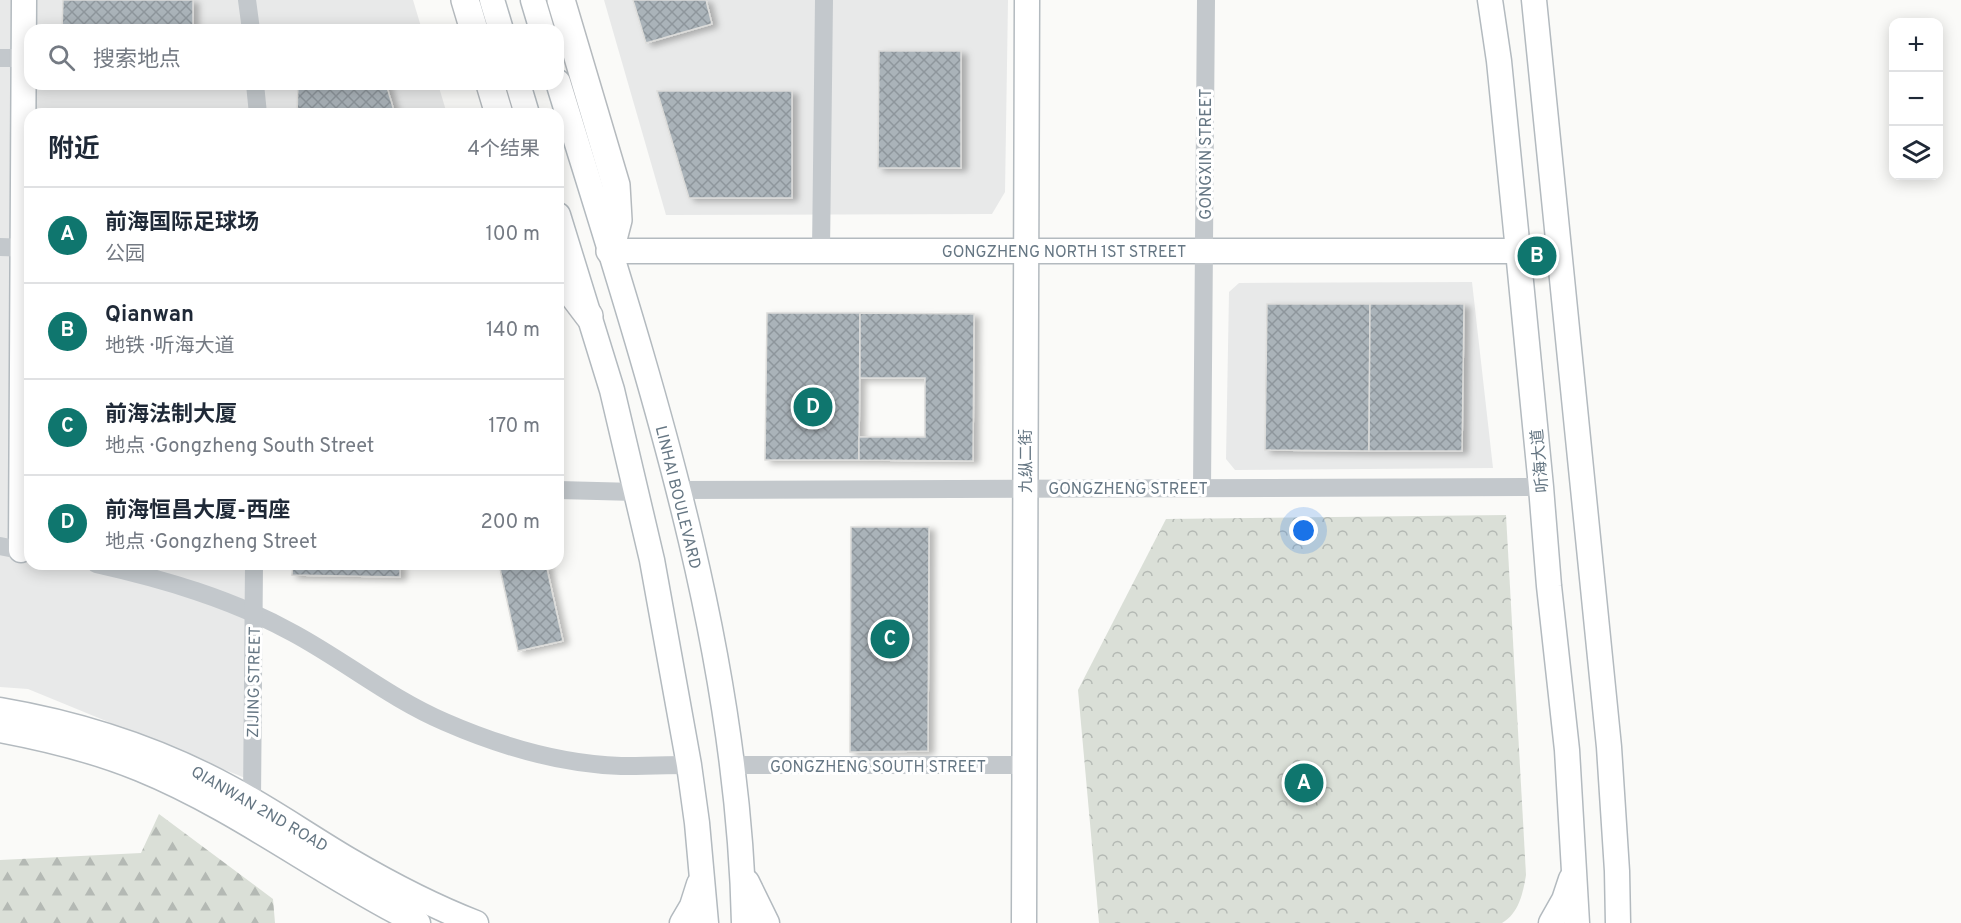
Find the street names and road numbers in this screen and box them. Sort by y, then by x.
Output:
street label: GONGXIN STREET [1197,88,1217,220]
street label: GONGZHENG NORTH 1ST STREET [942,243,1186,263]
street label: LINHAI BOULEVARD [650,424,705,571]
street label: 听海大道 [1528,428,1554,494]
street label: 九纵二街 [1017,429,1037,493]
street label: GONGZHENG STREET [1048,480,1208,500]
street label: ZIJING STREET [244,626,266,738]
street label: GONGZHENG SOUTH STREET [770,758,986,778]
street label: QIANWAN 2ND ROAD [187,762,331,857]

